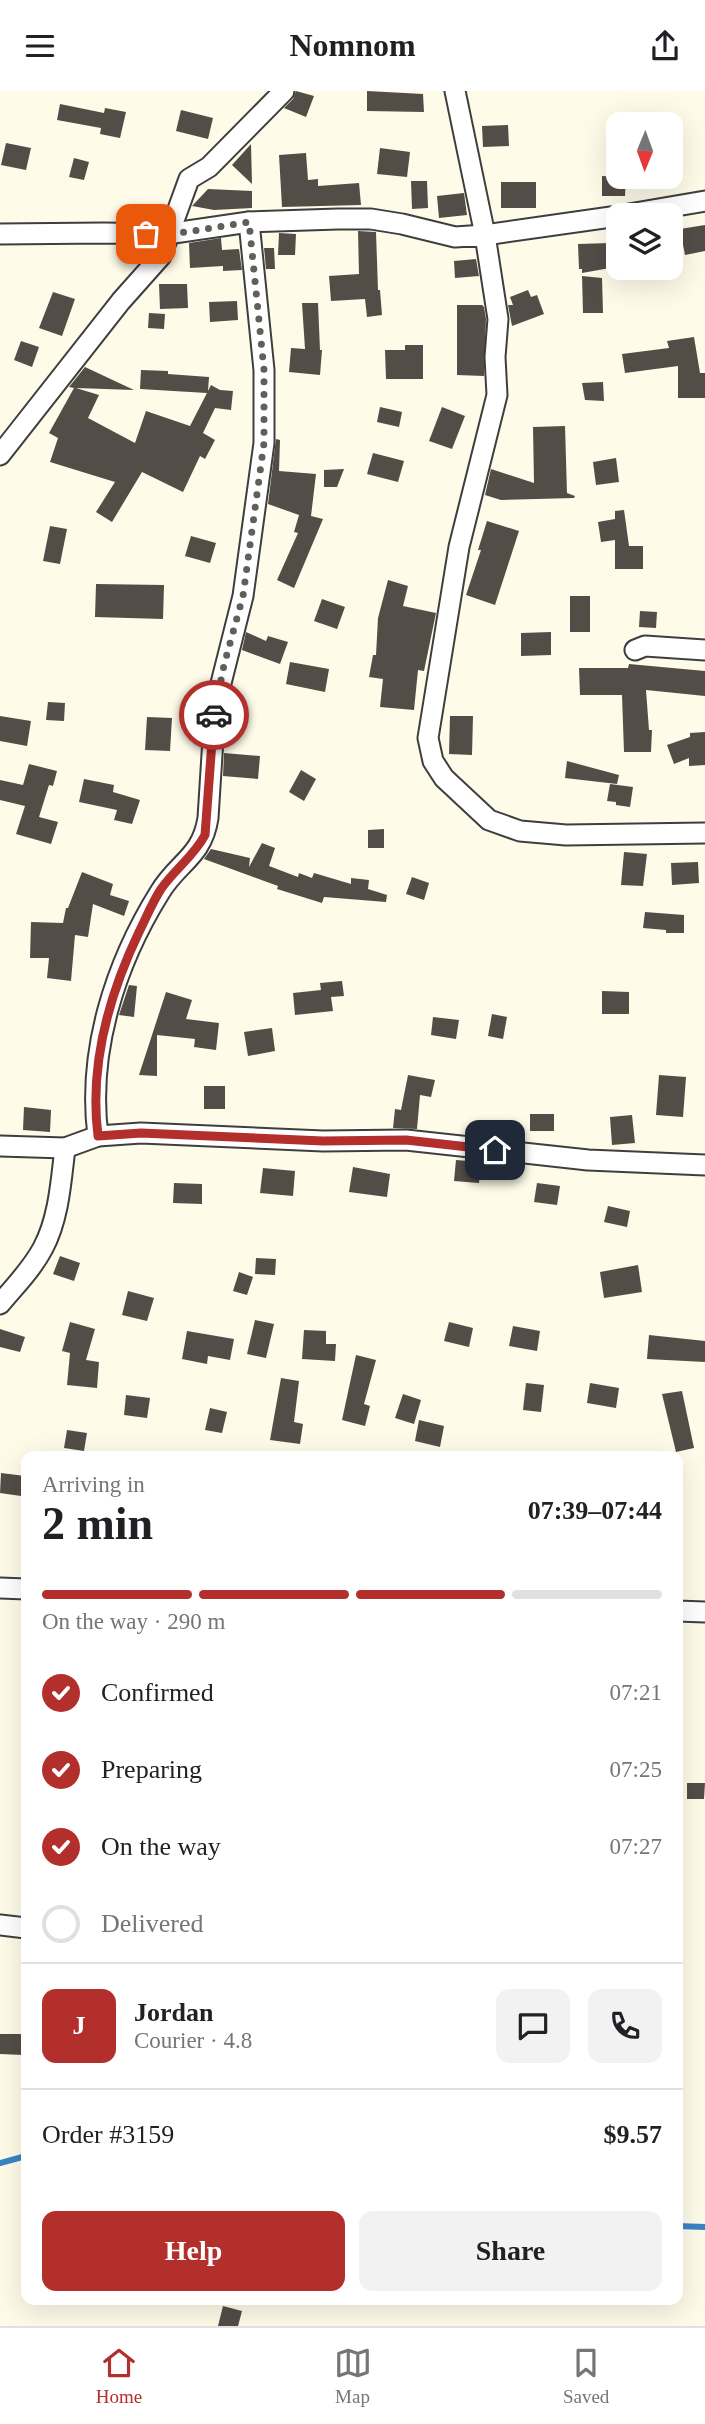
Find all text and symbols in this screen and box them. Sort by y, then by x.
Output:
icon: menu [21,27,59,65]
text: Nomnom [289,27,416,63]
icon: share [646,27,684,65]
north arrow [606,112,682,189]
map controls [606,112,683,280]
button: layers [606,203,683,280]
pin [116,204,176,264]
icon: bag [127,215,165,253]
courier [179,680,249,750]
icon: car [195,696,233,734]
pin [465,1120,525,1180]
icon: home [476,1131,514,1169]
text: Arriving in [42,1472,145,1497]
text: 07:39–07:44 [528,1496,662,1525]
text: 2 min [42,1498,153,1549]
text: On the way · 290 m [42,1609,225,1634]
icon: check [42,1674,80,1712]
text: Confirmed [101,1678,214,1707]
text: 07:21 [610,1680,662,1705]
icon: check [42,1751,80,1789]
text: Preparing [101,1755,202,1784]
text: 07:25 [610,1757,662,1782]
icon: check [42,1828,80,1866]
text: On the way [101,1832,221,1861]
text: 07:27 [610,1834,662,1859]
text: Delivered [101,1909,204,1938]
button: chat [496,1989,570,2063]
button: phone [588,1989,662,2063]
text: Jordan [134,1998,213,2027]
text: J [73,2011,86,2040]
text: Courier · 4.8 [134,2028,252,2053]
text: Order #3159 [42,2120,174,2149]
text: $9.57 [604,2120,662,2149]
button: Help [42,2211,345,2291]
button: Share [359,2211,662,2291]
tab: Home [96,2344,142,2408]
tab: Map [334,2344,372,2408]
tab: Saved [563,2344,609,2408]

